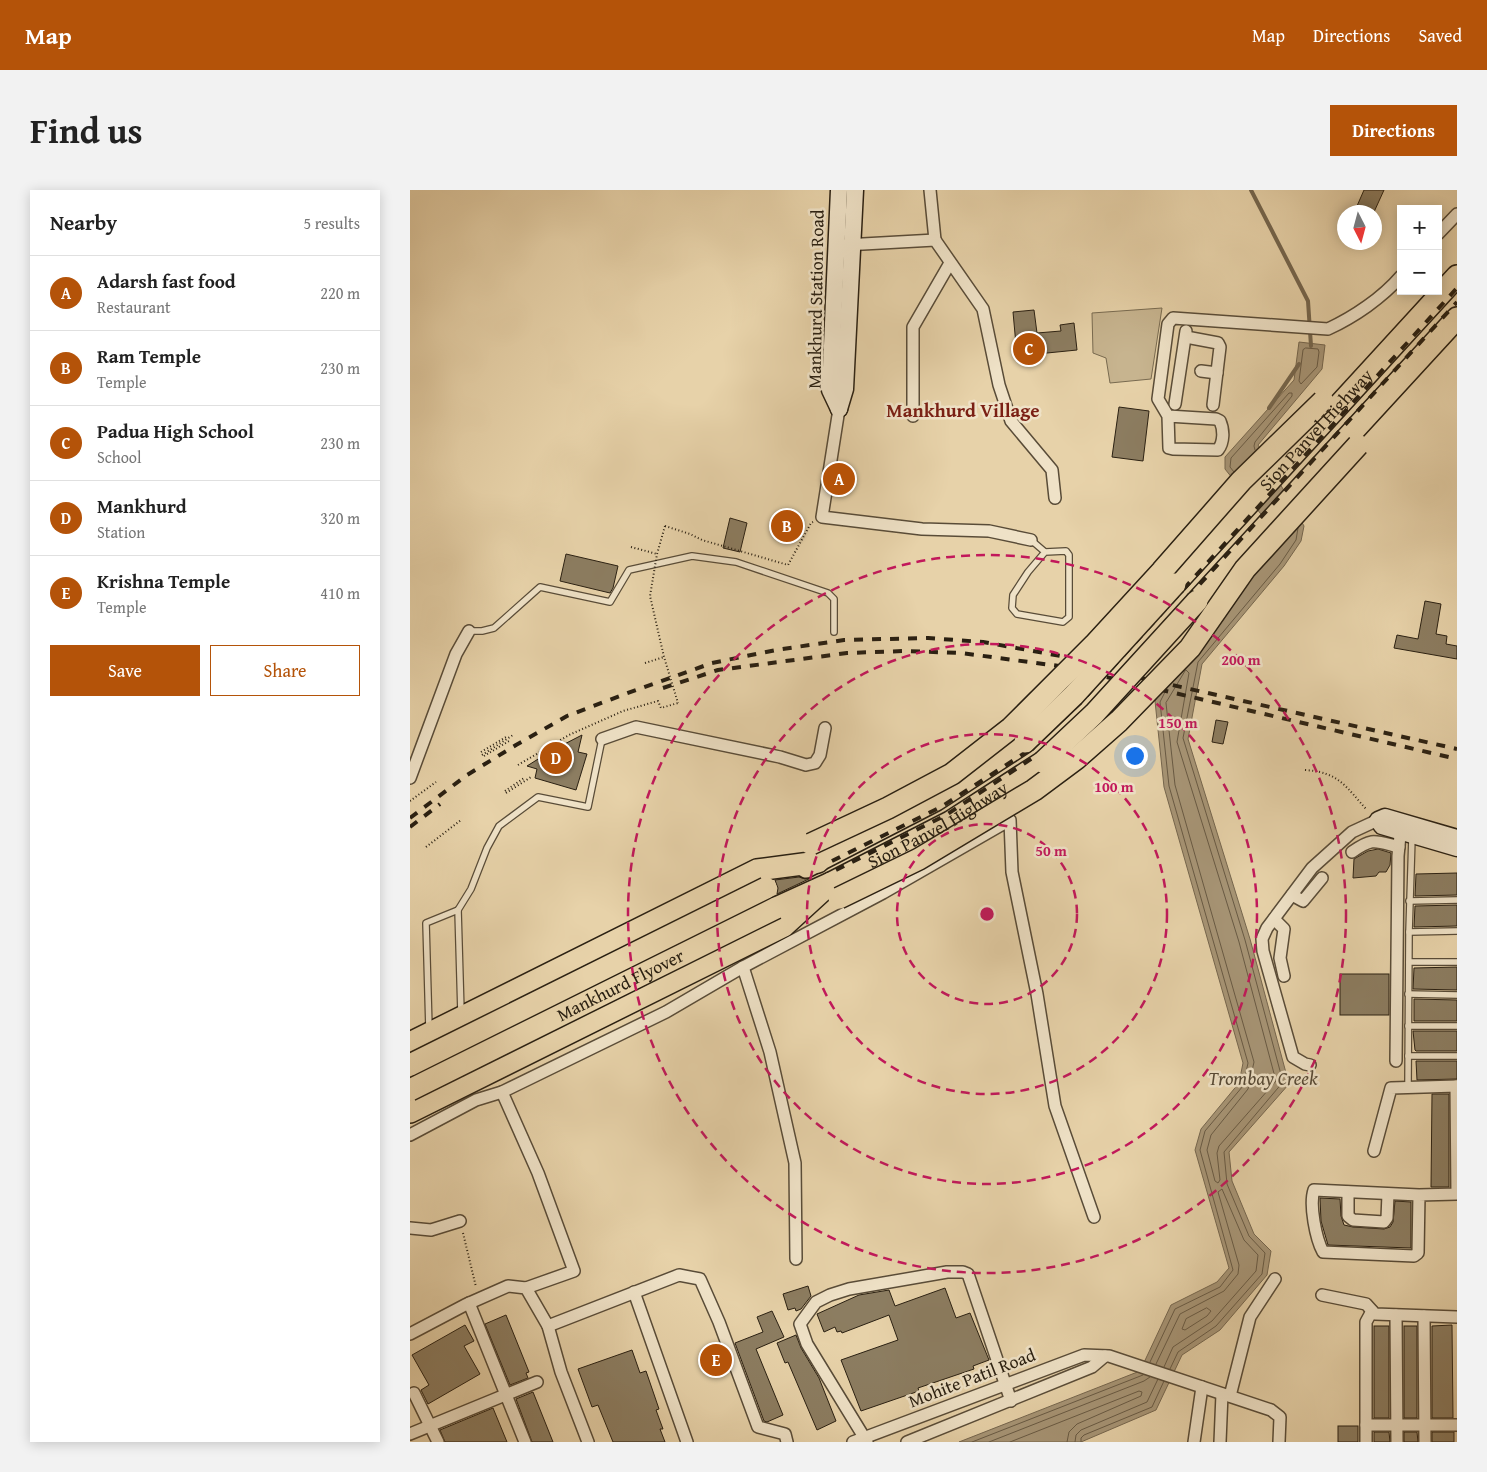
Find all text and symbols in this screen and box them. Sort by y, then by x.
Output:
text: Map [25,18,72,53]
text: Map [1252,22,1285,49]
text: Directions [1313,22,1390,49]
text: Saved [1418,22,1462,49]
text: Find us [30,105,143,156]
button: Directions [1330,105,1457,156]
north arrow [1337,205,1382,250]
map controls [1397,205,1442,295]
button: + [1397,205,1442,250]
text: Nearby [50,207,117,238]
street label: Mankhurd Station Road [800,209,831,389]
text: 5 results [303,211,360,235]
button: − [1397,250,1442,295]
text: Adarsh fast food [97,267,236,295]
text: A [61,281,71,305]
text: 220 m [320,281,360,305]
text: Restaurant [97,295,171,319]
pin: C [1013,330,1045,368]
text: Ram Temple [97,342,201,370]
text: B [61,356,71,380]
text: 230 m [320,356,360,380]
street label: Sion Panvel Highway [1253,362,1379,497]
text: Temple [97,370,147,394]
district label: Mankhurd Village [886,396,1040,424]
text: Padua High School [97,417,254,445]
text: C [61,431,71,455]
text: 230 m [320,431,360,455]
text: School [97,445,141,469]
pin: A [823,460,855,498]
text: Mankhurd [97,492,187,520]
text: D [61,506,71,530]
text: 320 m [320,506,360,530]
pin: B [771,507,803,545]
text: Station [97,520,145,544]
text: Krishna Temple [97,567,230,595]
text: E [62,581,70,605]
text: 410 m [320,581,360,605]
text: Temple [97,595,147,619]
button: Save [50,645,200,696]
button: Share [210,645,360,696]
text: 200 m [1221,649,1261,670]
text: 150 m [1158,712,1198,733]
pin: D [540,739,572,777]
your location [1122,743,1148,769]
street label: Sion Panvel Highway [863,774,1013,875]
text: 100 m [1094,776,1134,797]
text: 50 m [1035,840,1067,861]
centre of rings [978,905,996,923]
street label: Mankhurd Flyover [552,942,689,1028]
water label: Trombay Creek [1208,1064,1318,1092]
pin: E [700,1341,732,1379]
street label: Mohite Patil Road [904,1341,1040,1414]

